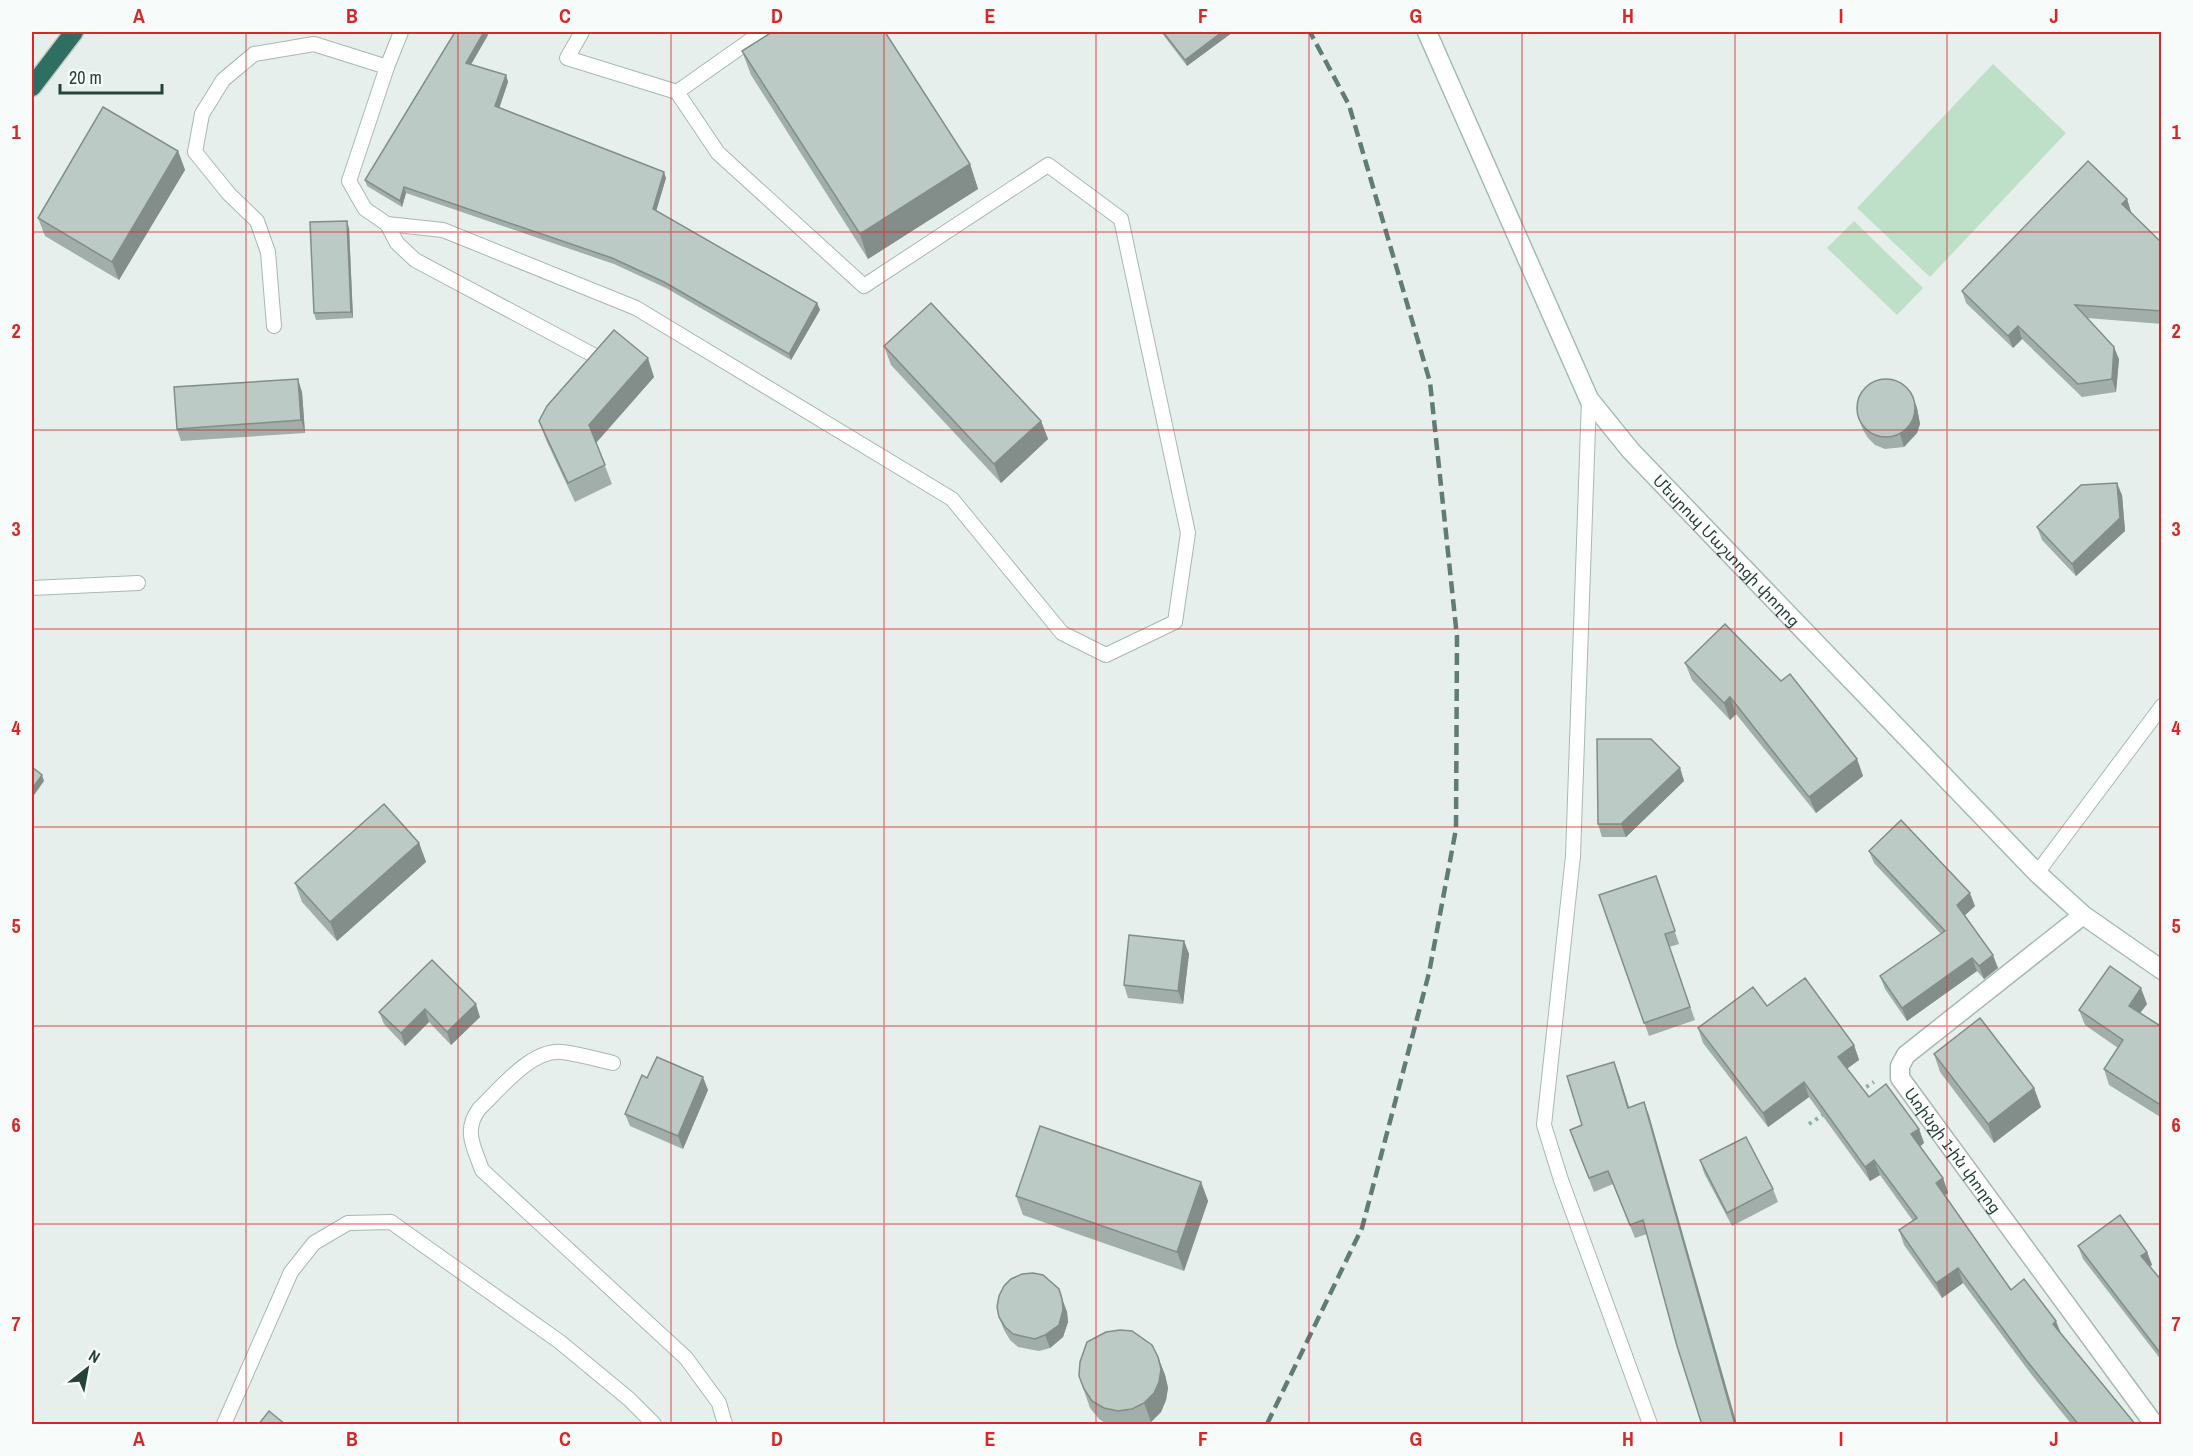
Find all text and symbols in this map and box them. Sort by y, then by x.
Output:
text: A [133,2,145,29]
text: B [346,2,358,29]
text: C [559,2,571,29]
text: D [771,2,783,29]
text: E [985,2,996,29]
text: F [1198,2,1208,29]
text: G [1410,2,1422,29]
text: H [1622,2,1634,29]
text: I [1839,2,1843,29]
text: J [2049,2,2059,29]
scale bar [60,57,162,95]
text: 20 m [69,65,102,90]
text: 1 [11,118,21,145]
text: 1 [2171,118,2181,145]
text: 2 [11,317,21,344]
text: 2 [2171,317,2181,344]
street label: Մեսրոպ Մաշտոցի փողոց [1648,470,1805,631]
text: 3 [11,515,21,542]
text: 3 [2171,515,2181,542]
text: 4 [11,714,21,741]
text: 4 [2171,714,2181,741]
text: 5 [11,912,21,939]
text: 5 [2171,912,2181,939]
street label: Առինջի 1-ին փողոց [1900,1083,2007,1218]
text: 6 [11,1111,21,1138]
text: 6 [2171,1111,2181,1138]
text: 7 [11,1310,21,1337]
text: 7 [2171,1310,2181,1337]
north arrow [57,1339,117,1399]
text: N [85,1344,104,1368]
text: A [133,1425,145,1452]
text: B [346,1425,358,1452]
text: C [559,1425,571,1452]
text: D [771,1425,783,1452]
text: E [985,1425,996,1452]
text: F [1198,1425,1208,1452]
text: G [1410,1425,1422,1452]
text: H [1622,1425,1634,1452]
text: I [1839,1425,1843,1452]
text: J [2049,1425,2059,1452]

